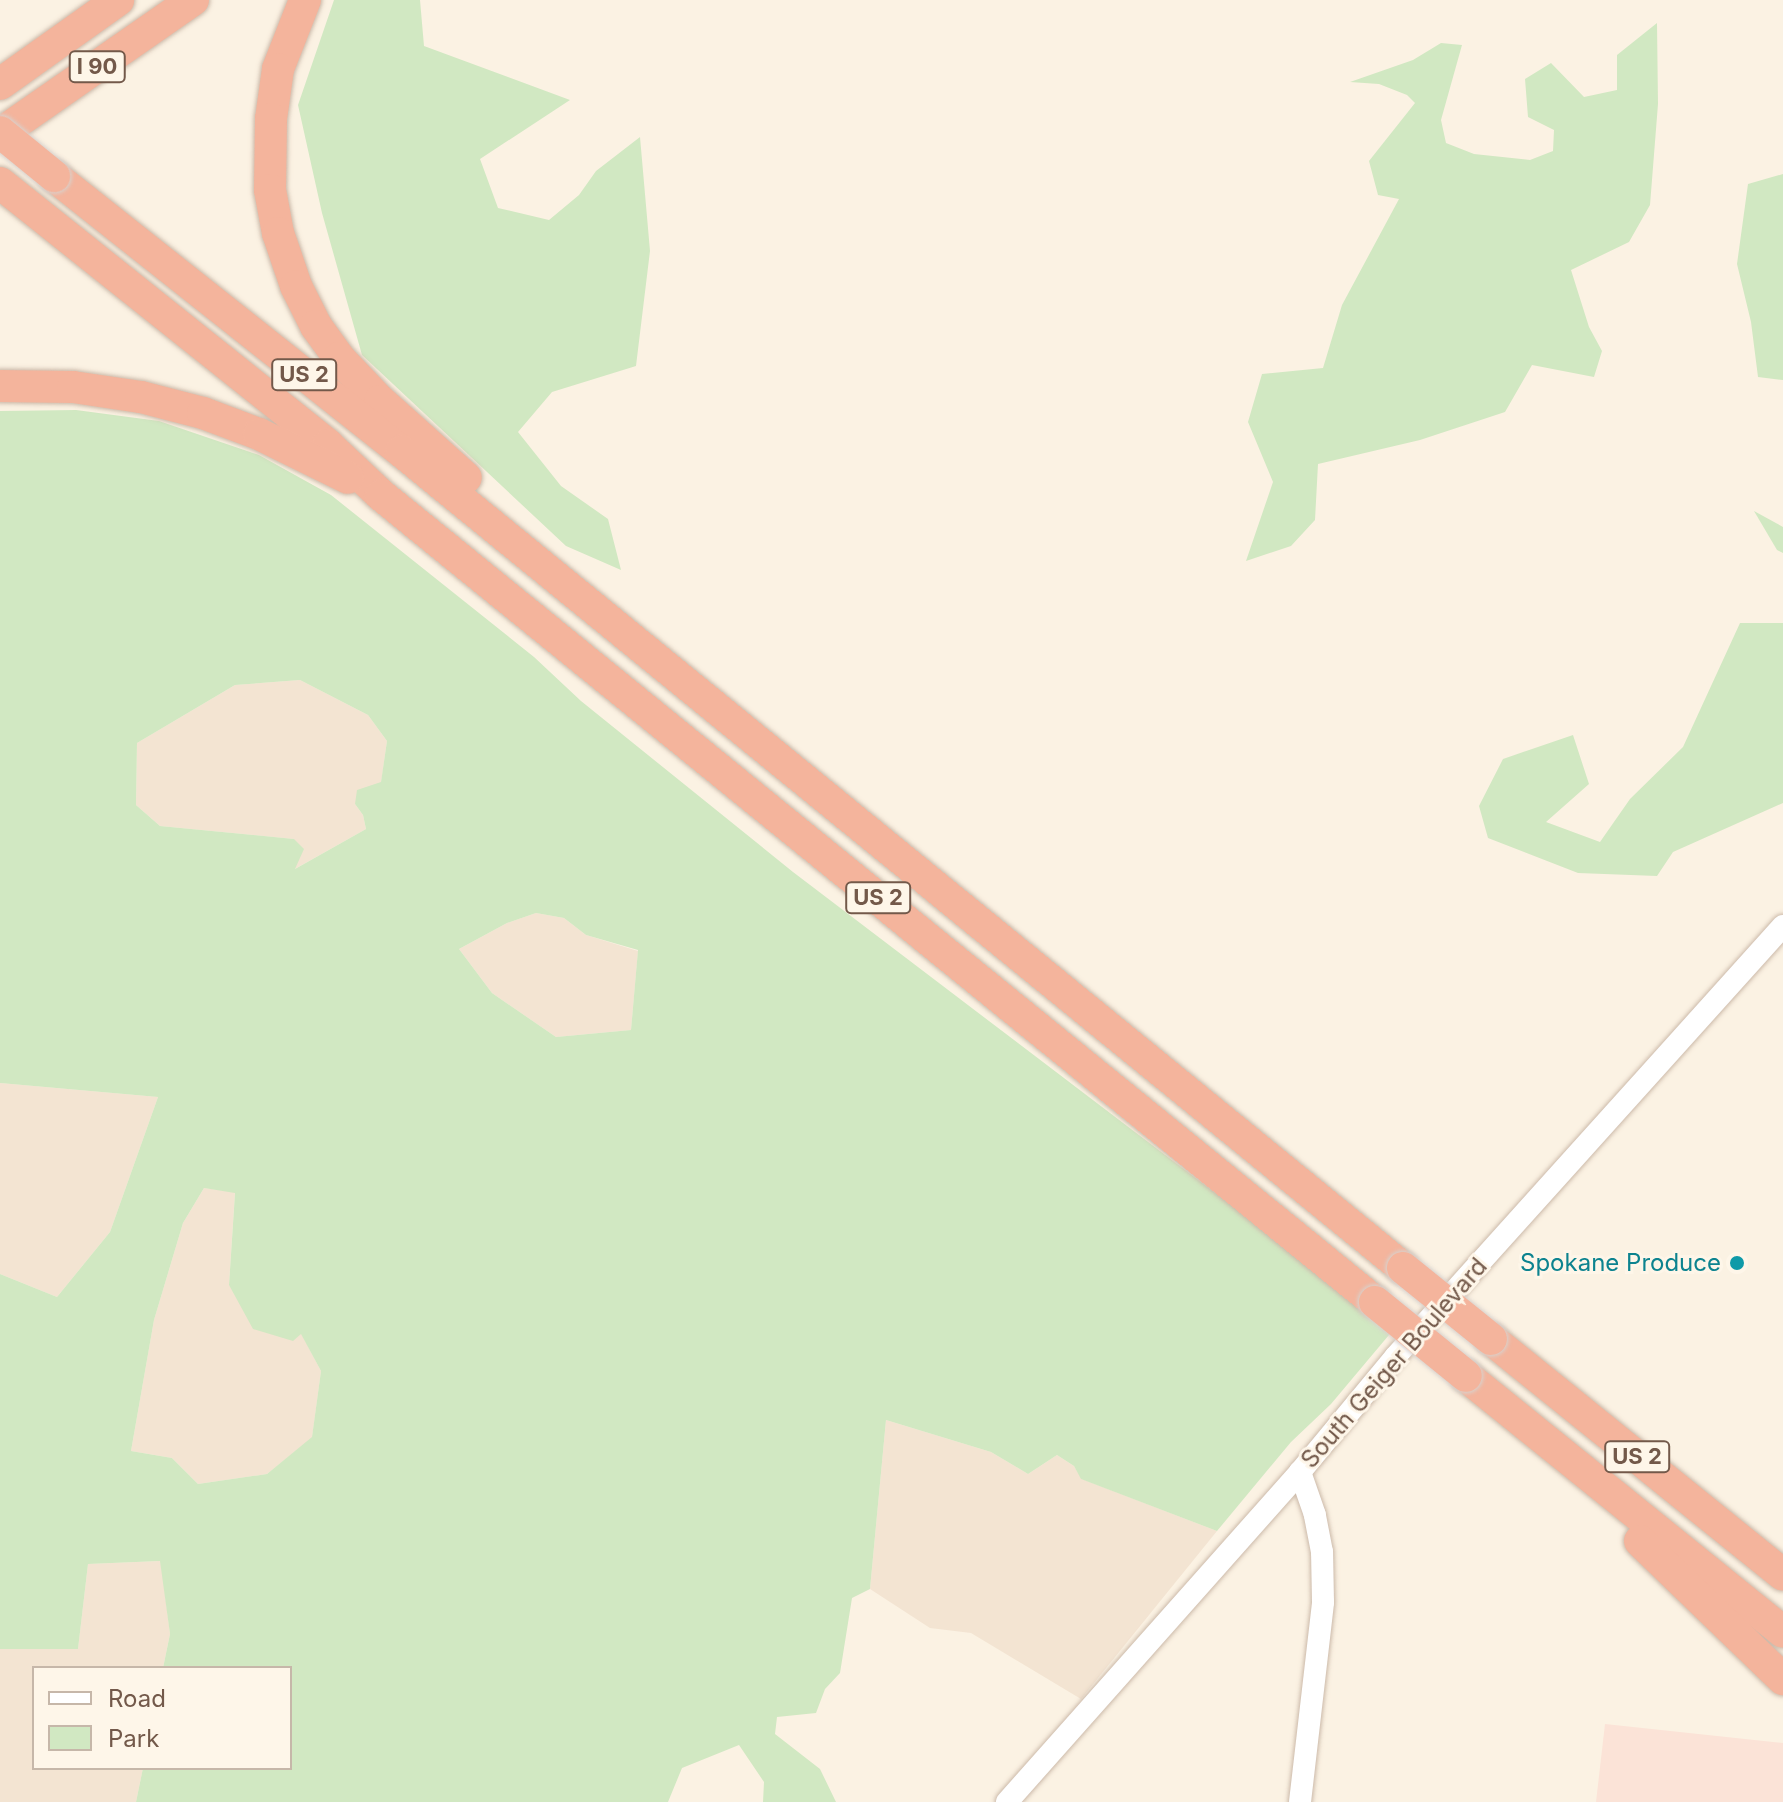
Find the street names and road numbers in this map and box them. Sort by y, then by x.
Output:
road number: I 90 [67,49,127,85]
road number: US 2 [270,357,338,393]
road number: US 2 [844,880,912,916]
street label: South Geiger Boulevard [1295,1252,1493,1474]
road number: US 2 [1603,1439,1671,1475]

